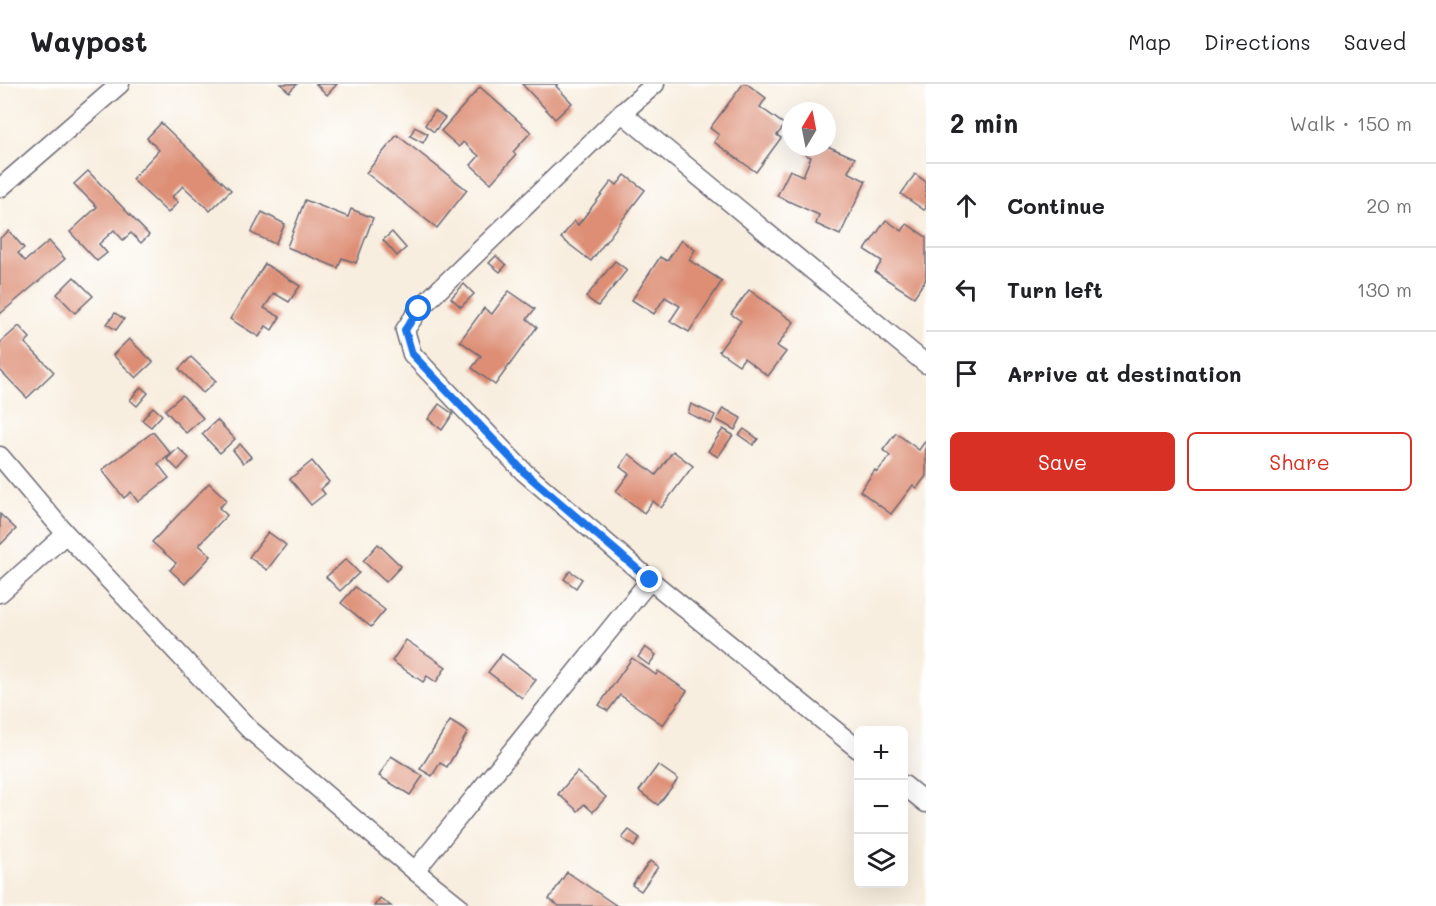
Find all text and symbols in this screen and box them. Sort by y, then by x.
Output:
text: Waypost [30,23,147,59]
text: Map [1128,28,1171,55]
text: Directions [1204,28,1311,55]
text: Saved [1344,28,1406,55]
north arrow [782,102,836,156]
text: 2 min [950,106,1018,140]
text: Walk · 150 m [1290,110,1412,136]
icon: ahead [950,189,983,222]
text: Continue [1007,191,1105,220]
text: 20 m [1366,192,1412,218]
icon: left [950,273,983,306]
text: Turn left [1007,275,1103,304]
text: 130 m [1357,276,1412,302]
route start [405,295,431,321]
icon: arrive [950,357,983,390]
text: Arrive at destination [1007,359,1242,388]
button: Save [950,432,1175,491]
button: Share [1187,432,1412,491]
route end [636,566,662,592]
map controls [854,726,908,888]
button: + [854,726,908,780]
button: − [854,780,908,834]
button: layers [854,834,908,888]

